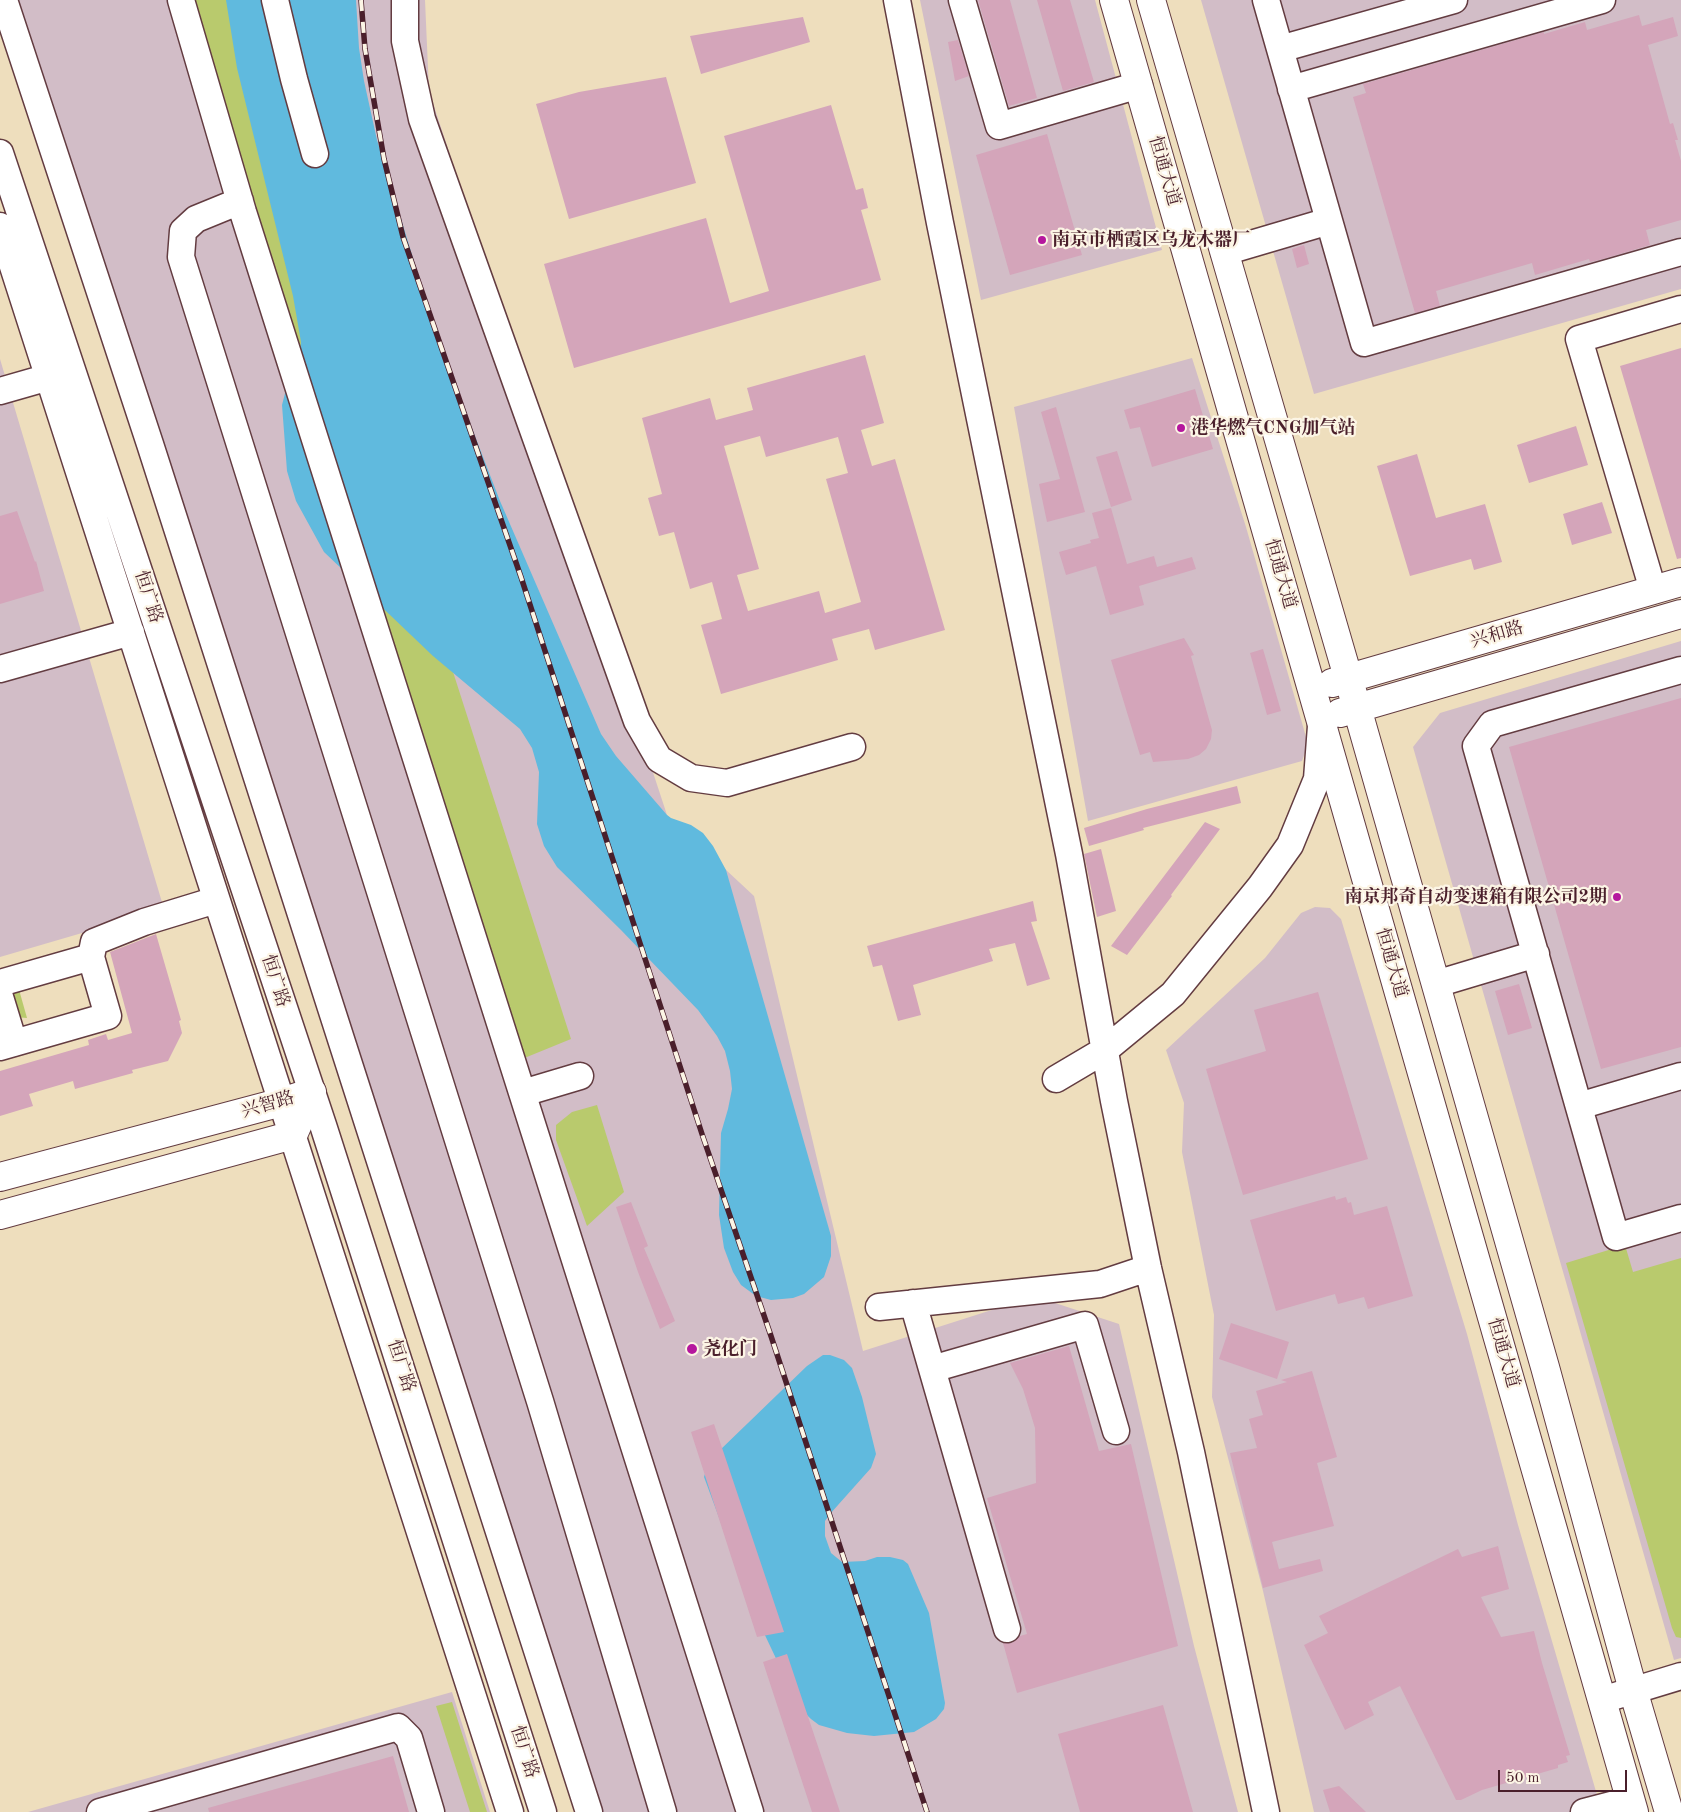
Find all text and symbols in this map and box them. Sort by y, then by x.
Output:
street label: 恒通大道 [1144,133,1184,209]
place label: 南京市栖霞区乌龙木器厂 [1052,229,1250,251]
marker: 南京市栖霞区乌龙木器厂 [1036,234,1048,246]
place label: 港华燃气CNG加气站 [1191,417,1356,439]
marker: 港华燃气CNG加气站 [1175,422,1187,434]
street label: 恒通大道 [1260,536,1300,612]
street label: 恒广路 [129,568,167,626]
street label: 兴和路 [1468,617,1526,653]
place label: 南京邦奇自动变速箱有限公司2期 [1345,886,1607,908]
marker: 南京邦奇自动变速箱有限公司2期 [1611,891,1623,903]
street label: 恒通大道 [1371,925,1411,1001]
street label: 恒广路 [256,952,294,1010]
street label: 兴智路 [239,1087,297,1123]
street label: 恒通大道 [1483,1315,1523,1391]
street label: 恒广路 [382,1337,420,1395]
place label: 尧化门 [703,1338,757,1360]
marker: 尧化门 [685,1342,699,1356]
street label: 恒广路 [505,1723,543,1781]
scale bar [1501,1760,1630,1792]
text: 50 m [1506,1771,1540,1786]

